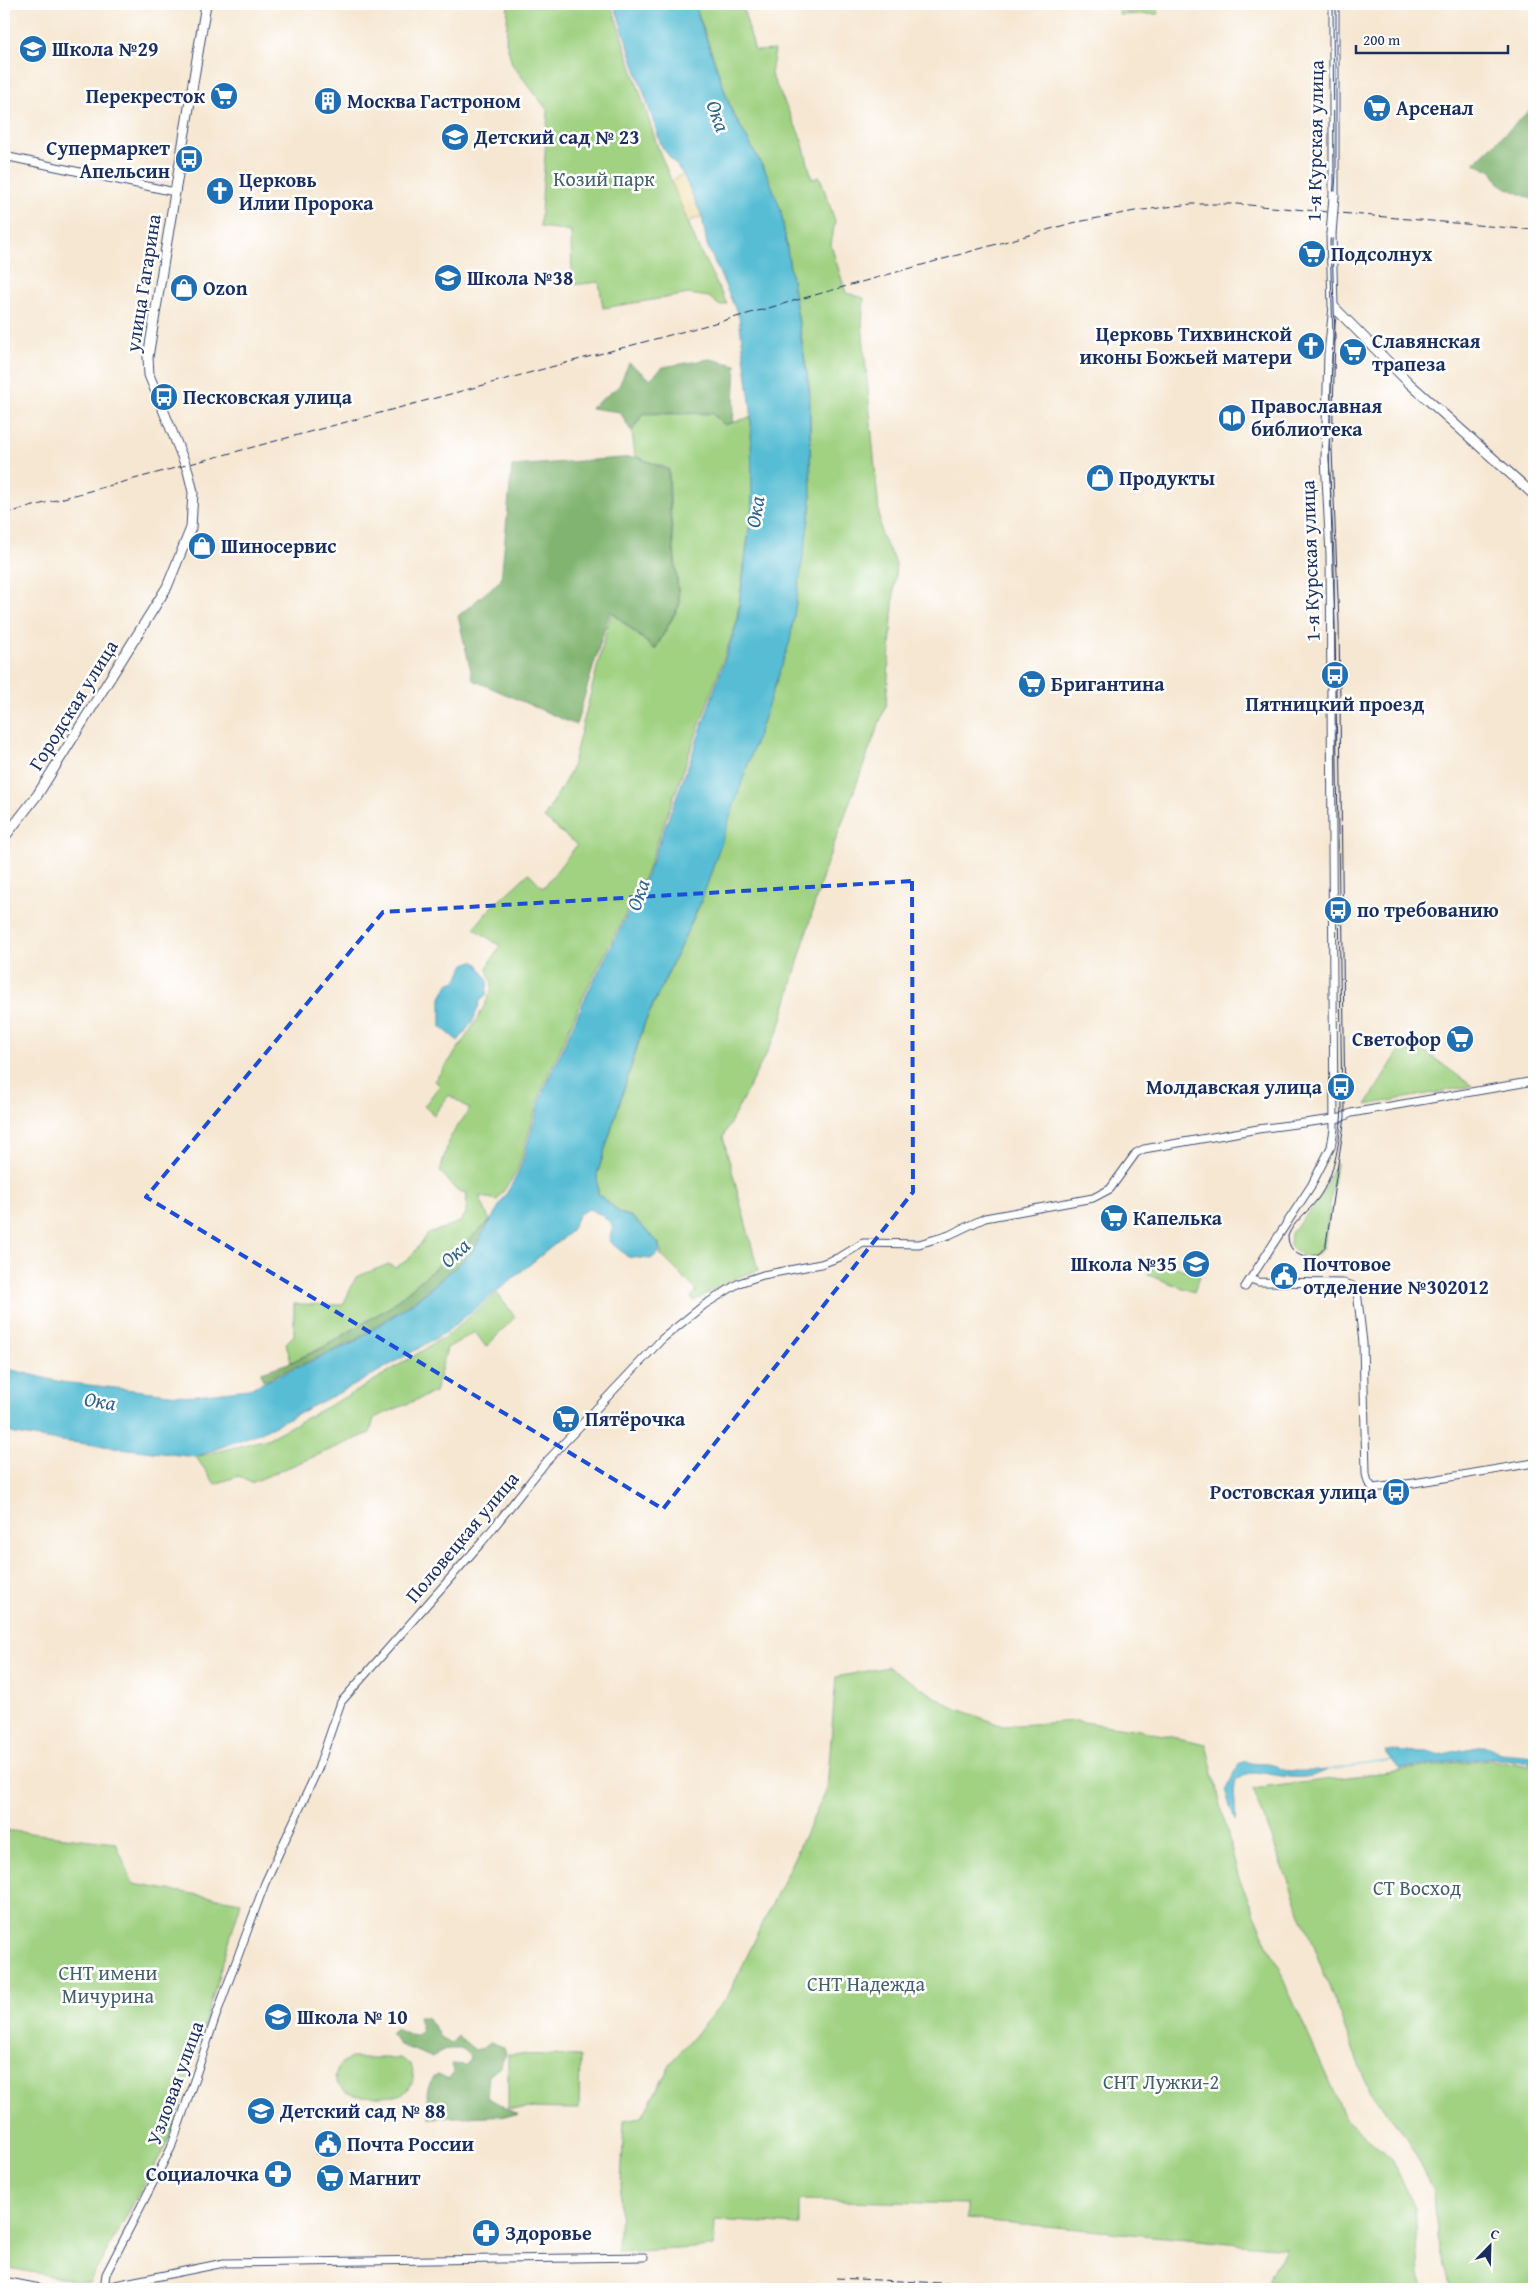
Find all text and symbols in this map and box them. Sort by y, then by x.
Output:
scale bar [1356,22,1508,54]
text: 200 m [1363,29,1401,50]
school or university icon: Школа №29 [18,34,48,64]
place label: Школа №29 [52,34,158,63]
street label: 1-я Курская улица [1299,59,1330,222]
place label: Перекресток [86,81,205,110]
supermarket icon: Перекресток [209,81,239,111]
building icon: Москва Гастроном [313,86,343,116]
place label: Москва Гастроном [347,86,521,115]
supermarket icon: Арсенал [1362,93,1392,123]
place label: Арсенал [1396,93,1474,122]
water label: Ока [698,96,739,136]
school or university icon: Детский сад № 23 [440,122,470,152]
place label: Детский сад № 23 [473,122,640,151]
place label: Супермаркет Апельсин [46,133,170,185]
bus stop icon: Супермаркет Апельсин [174,144,204,174]
park label: Козий парк [553,164,655,193]
place label: Церковь Илии Пророка [239,165,374,217]
church icon: Церковь Илии Пророка [205,176,235,206]
street label: улица Гагарина [117,211,168,355]
supermarket icon: Подсолнух [1297,239,1327,269]
place label: Подсолнух [1331,239,1433,268]
school or university icon: Школа №38 [433,263,463,293]
place label: Школа №38 [467,263,573,292]
shop icon: Ozon [169,273,199,303]
place label: Ozon [203,273,248,302]
place label: Церковь Тихвинской иконы Божьей матери [1079,319,1292,371]
place label: Славянская трапеза [1372,326,1481,378]
church icon: Церковь Тихвинской иконы Божьей матери [1296,331,1326,361]
supermarket icon: Славянская трапеза [1338,337,1368,367]
bus stop icon: Песковская улица [149,382,179,412]
place label: Песковская улица [183,382,353,411]
place label: Православная библиотека [1251,391,1382,443]
library icon: Православная библиотека [1217,403,1247,433]
shop icon: Продукты [1085,463,1115,493]
place label: Продукты [1119,463,1215,492]
street label: 1-я Курская улица [1292,479,1327,642]
water label: Ока [737,494,772,530]
shop icon: Шиносервис [187,531,217,561]
place label: Шиносервис [221,531,337,560]
street label: Городская улица [21,633,125,776]
bus stop icon: Пятницкий проезд [1320,660,1350,690]
supermarket icon: Бригантина [1017,669,1047,699]
place label: Бригантина [1051,669,1165,698]
place label: Пятницкий проезд [1246,689,1424,718]
water label: Ока [618,874,657,915]
bus stop icon: по требованию [1323,895,1353,925]
place label: по требованию [1357,895,1499,924]
place label: Светофор [1352,1024,1441,1053]
supermarket icon: Светофор [1445,1024,1475,1054]
place label: Молдавская улица [1146,1072,1323,1101]
bus stop icon: Молдавская улица [1326,1072,1356,1102]
supermarket icon: Капелька [1099,1203,1129,1233]
place label: Капелька [1133,1203,1223,1232]
water label: Ока [432,1230,477,1275]
place label: Школа №35 [1071,1249,1177,1278]
school or university icon: Школа №35 [1181,1249,1211,1279]
place label: Почтовое отделение №302012 [1303,1249,1489,1301]
public building icon: Почтовое отделение №302012 [1269,1261,1299,1291]
water label: Ока [82,1383,118,1418]
supermarket icon: Пятёрочка [551,1404,581,1434]
place label: Пятёрочка [585,1404,686,1433]
street label: Половецкая улица [398,1464,526,1609]
place label: Ростовская улица [1210,1477,1378,1506]
bus stop icon: Ростовская улица [1381,1477,1411,1507]
park label: СТ Восход [1373,1873,1461,1902]
park label: СНТ имени Мичурина [59,1958,158,2010]
park label: СНТ Надежда [807,1969,925,1998]
school or university icon: Школа № 10 [263,2002,293,2032]
place label: Школа № 10 [297,2002,408,2031]
street label: Узловая улица [139,2016,211,2149]
park label: СНТ Лужки-2 [1103,2067,1219,2096]
school or university icon: Детский сад № 88 [246,2096,276,2126]
place label: Детский сад № 88 [279,2096,446,2125]
public building icon: Почта России [313,2129,343,2159]
place label: Почта России [347,2129,475,2158]
place label: Социалочка [146,2159,260,2188]
pharmacy icon: Социалочка [263,2159,293,2189]
supermarket icon: Магнит [315,2163,345,2193]
place label: Магнит [349,2163,421,2192]
pharmacy icon: Здоровье [471,2218,501,2248]
place label: Здоровье [505,2218,592,2247]
north arrow [1466,2220,1516,2270]
text: С [1488,2223,1503,2245]

